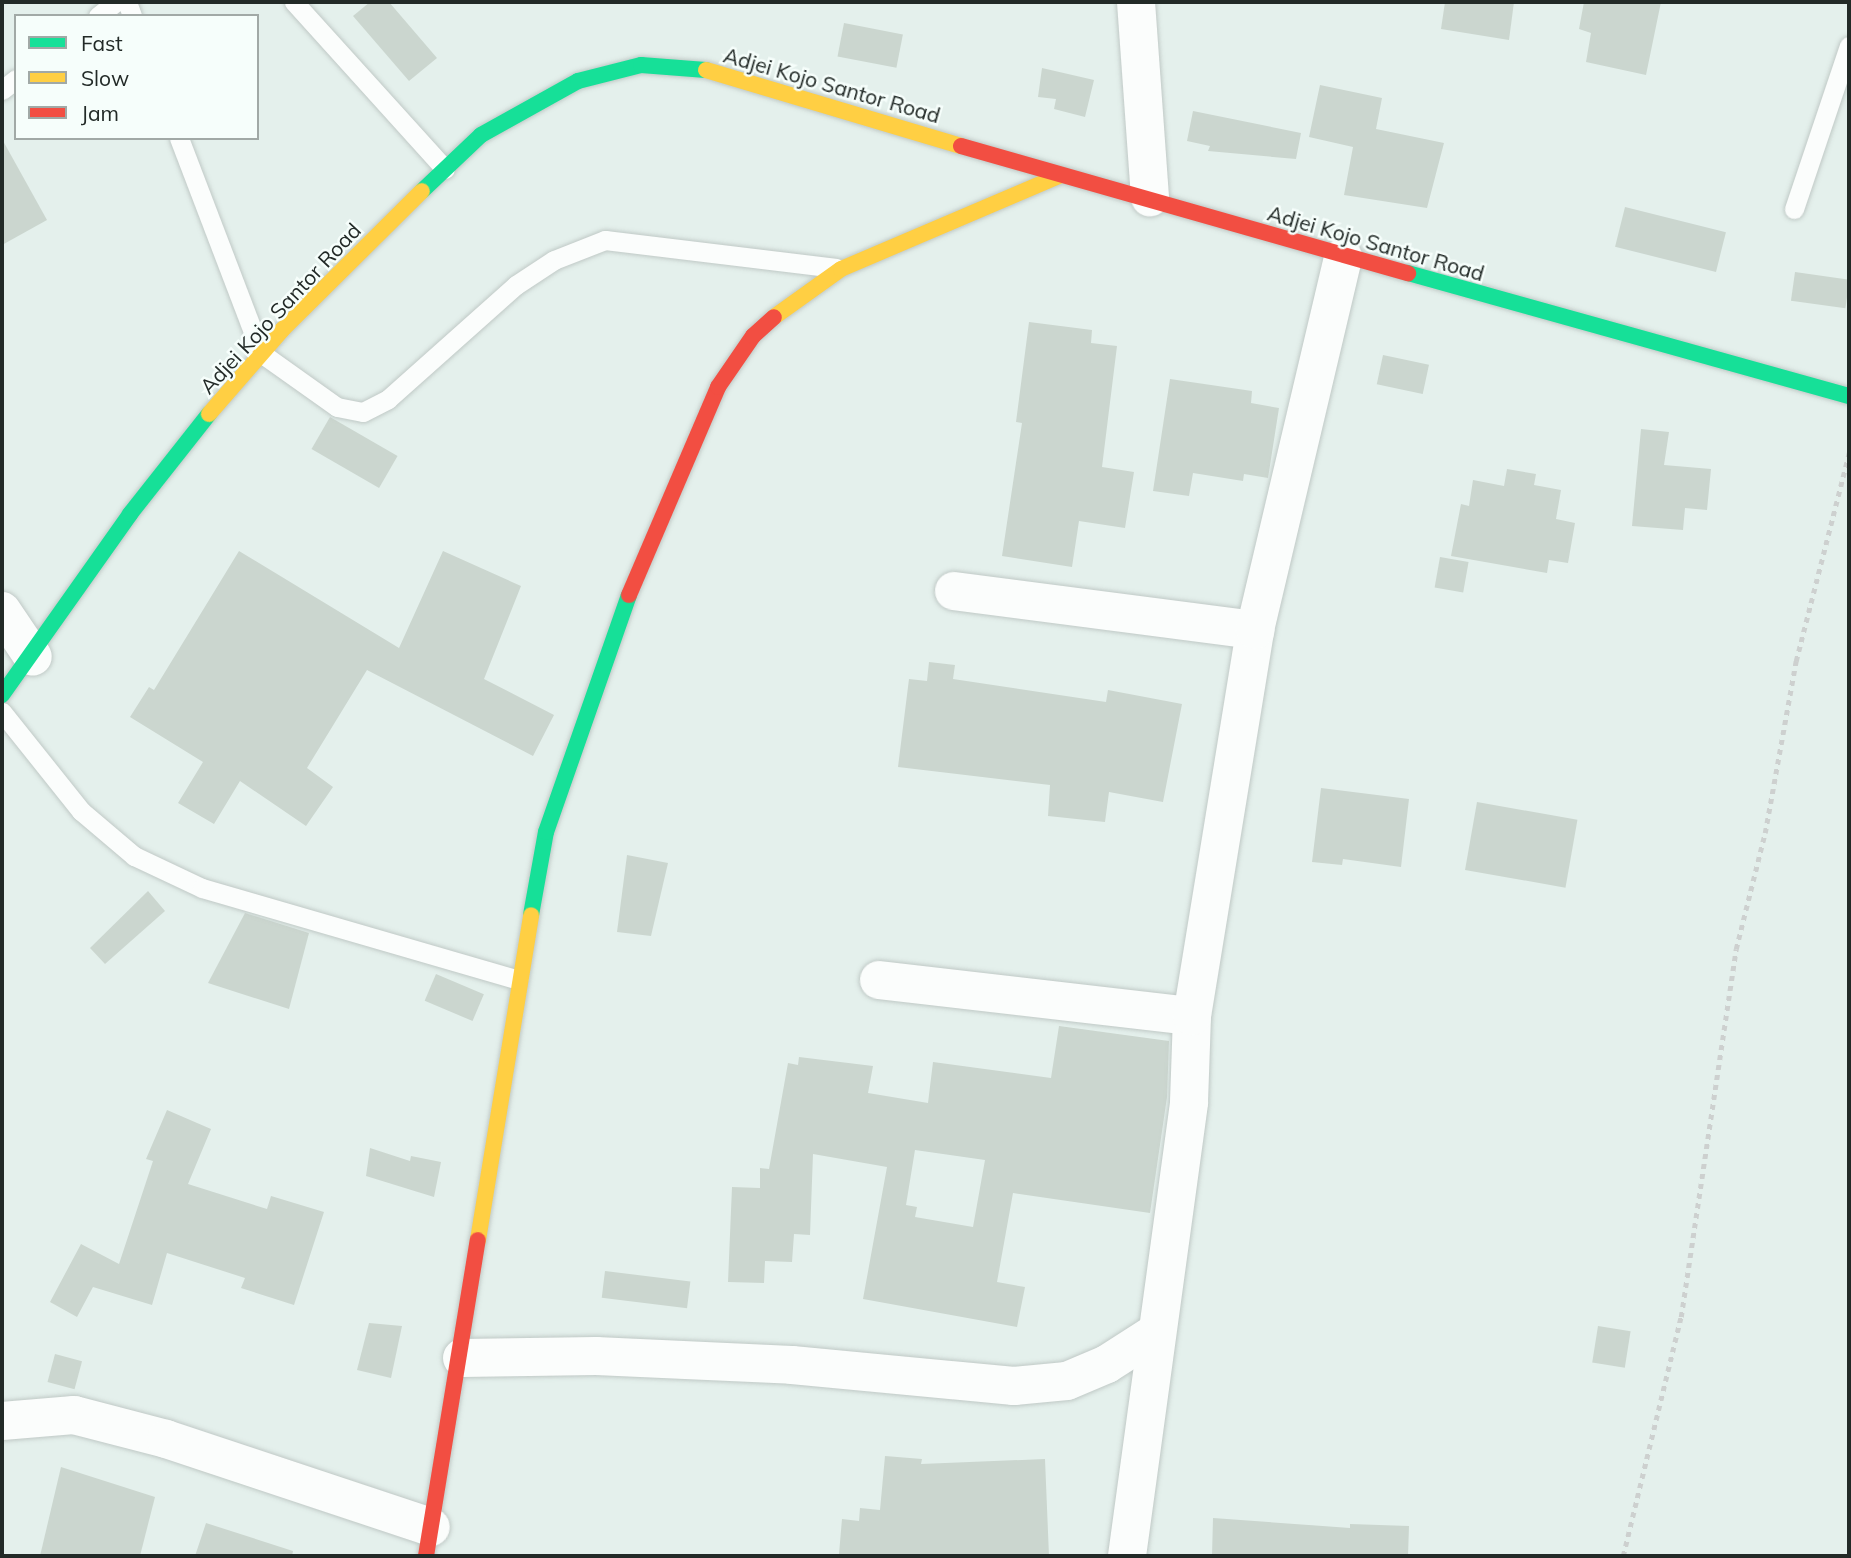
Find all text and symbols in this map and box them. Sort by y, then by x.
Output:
legend [14,14,259,140]
text: Fast [81,30,123,56]
street label: Adjei Kojo Santor Road [721,42,943,128]
text: Slow [81,65,129,91]
text: Jam [81,100,119,126]
street label: Adjei Kojo Santor Road [1265,200,1487,286]
street label: Adjei Kojo Santor Road [194,217,366,399]

